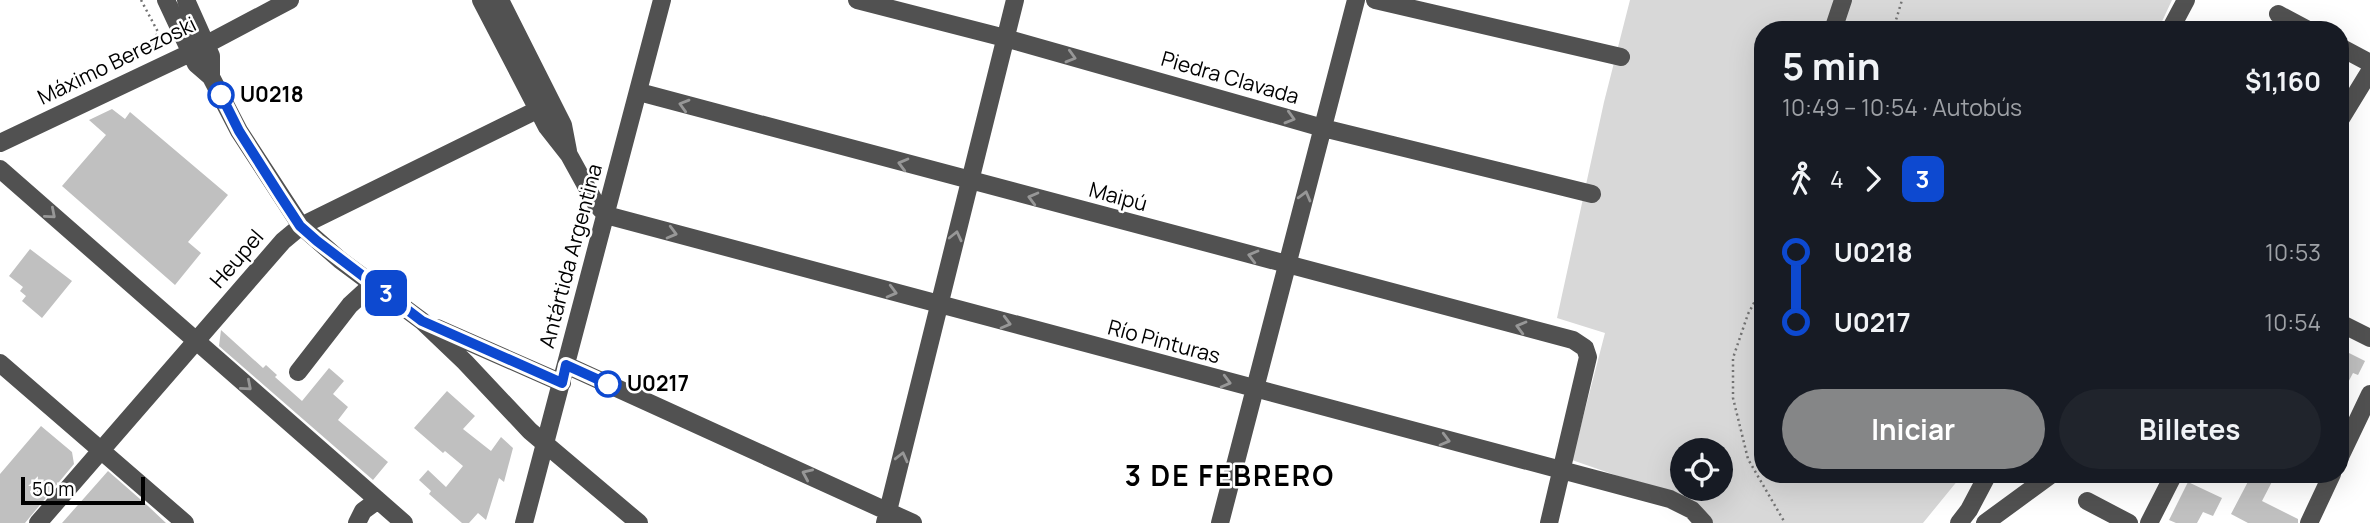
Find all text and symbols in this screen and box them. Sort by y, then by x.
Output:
street label: Máximo Berezoski [33,10,201,111]
text: 5 min [1782,39,1880,91]
street label: Piedra Clavada [1158,44,1303,110]
one-way arrow [1065,48,1077,63]
text: $1,160 [2245,63,2321,99]
place label: U0218 [240,80,304,108]
marker: U0218 [208,82,234,108]
text: 10:49 – 10:54 · Autobús [1782,91,2022,123]
one-way arrow [678,98,690,113]
one-way arrow [1284,110,1296,124]
one-way arrow [897,158,909,172]
street label: Antártida Argentina [532,160,608,351]
icon: walk [1782,160,1820,198]
icon: forward [1854,160,1892,198]
text: 3 [1916,162,1930,195]
text: 4 [1830,163,1844,195]
street label: Maipú [1086,175,1150,217]
one-way arrow [1297,190,1311,202]
one-way arrow [1028,192,1040,206]
one-way arrow [43,206,56,218]
street label: Heupel [203,223,269,293]
one-way arrow [666,225,678,239]
one-way arrow [948,230,962,242]
text: U0218 [1834,234,1913,270]
text: 10:53 [2265,236,2321,268]
one-way arrow [1248,250,1260,265]
line badge: 3 [363,270,409,316]
text: 3 [379,276,393,309]
one-way arrow [886,284,898,299]
text: U0217 [1834,304,1911,340]
text: 10:54 [2264,306,2321,338]
street label: Río Pinturas [1105,313,1224,370]
one-way arrow [1000,315,1012,329]
one-way arrow [1515,321,1527,335]
place label: U0217 [627,369,689,397]
marker: U0217 [595,371,621,397]
one-way arrow [1219,373,1231,388]
one-way arrow [239,378,252,390]
button: Iniciar [1782,389,2045,469]
button: Billetes [2059,389,2321,469]
one-way arrow [1439,432,1451,446]
map controls [1670,438,1733,501]
button: locate [1670,438,1733,501]
one-way arrow [894,451,908,463]
district label: 3 DE FEBRERO [1125,456,1335,494]
one-way arrow [801,468,814,482]
scale bar [21,474,145,506]
text: 50 m [32,476,74,502]

